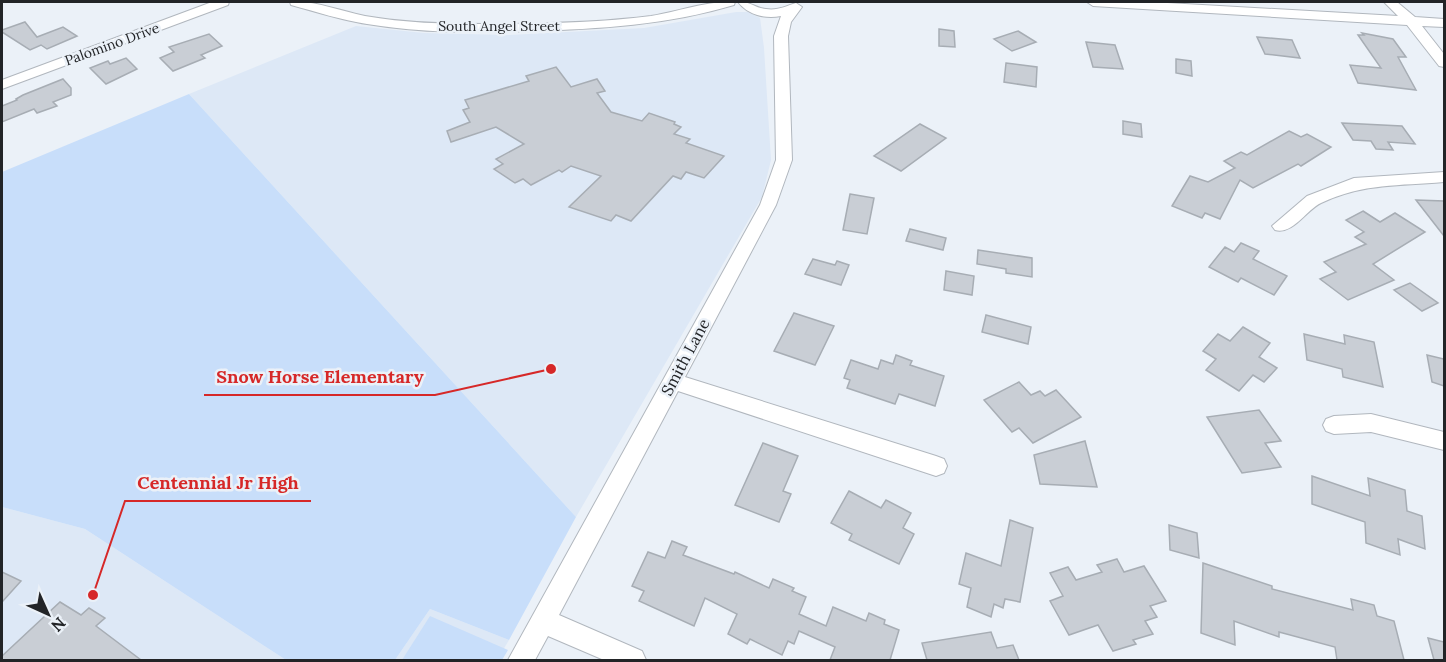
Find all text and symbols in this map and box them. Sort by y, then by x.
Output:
street label: South Angel Street [438,17,560,35]
street label: Palomino Drive [62,18,162,69]
street label: Smith Lane [656,315,714,399]
callout: Snow Horse Elementary [204,359,435,395]
text: Snow Horse Elementary [216,365,424,388]
callout: Centennial Jr High [125,465,311,501]
text: Centennial Jr High [137,471,299,494]
north arrow [18,584,78,644]
text: N [47,613,70,636]

